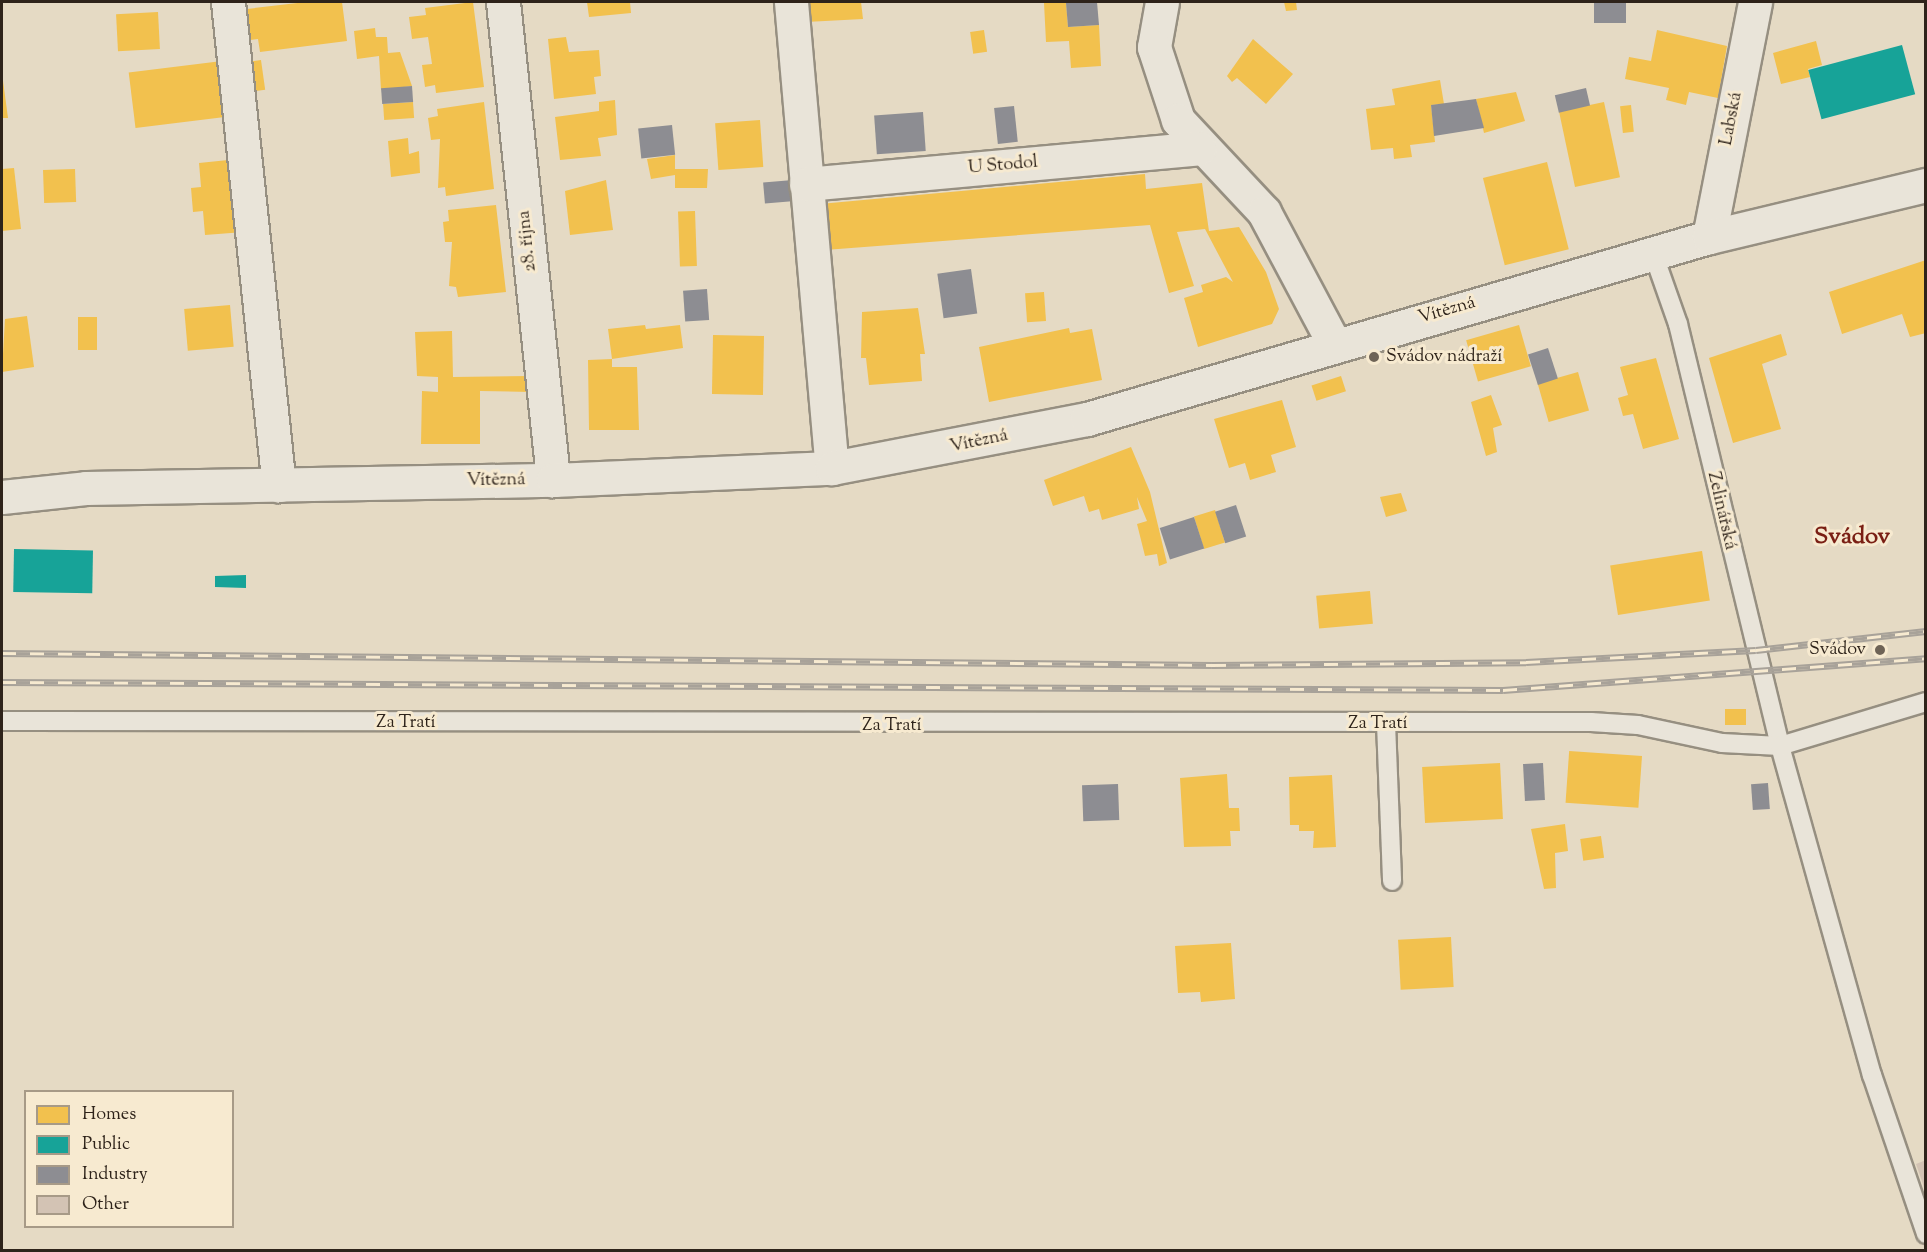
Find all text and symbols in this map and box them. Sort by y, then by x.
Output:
street label: Labská [1716,90,1748,148]
street label: U Stodol [967,152,1039,180]
street label: 28. října [514,209,542,273]
street label: Vítězná [1416,293,1478,329]
place label: Svádov nádraží [1386,346,1502,368]
marker: Svádov nádraží [1367,350,1381,364]
street label: Vítězná [948,425,1010,459]
street label: Vítězná [466,470,526,492]
street label: Zelinářská [1702,470,1740,552]
district label: Svádov [1814,524,1890,552]
place label: Svádov [1809,639,1866,661]
marker: Svádov [1871,641,1889,659]
street label: Za Tratí [376,712,436,734]
street label: Za Tratí [1348,713,1408,735]
street label: Za Tratí [862,715,922,737]
legend [24,1090,234,1228]
text: Homes [82,1102,136,1128]
text: Public [82,1132,130,1158]
text: Industry [82,1162,148,1188]
text: Other [82,1192,129,1218]

